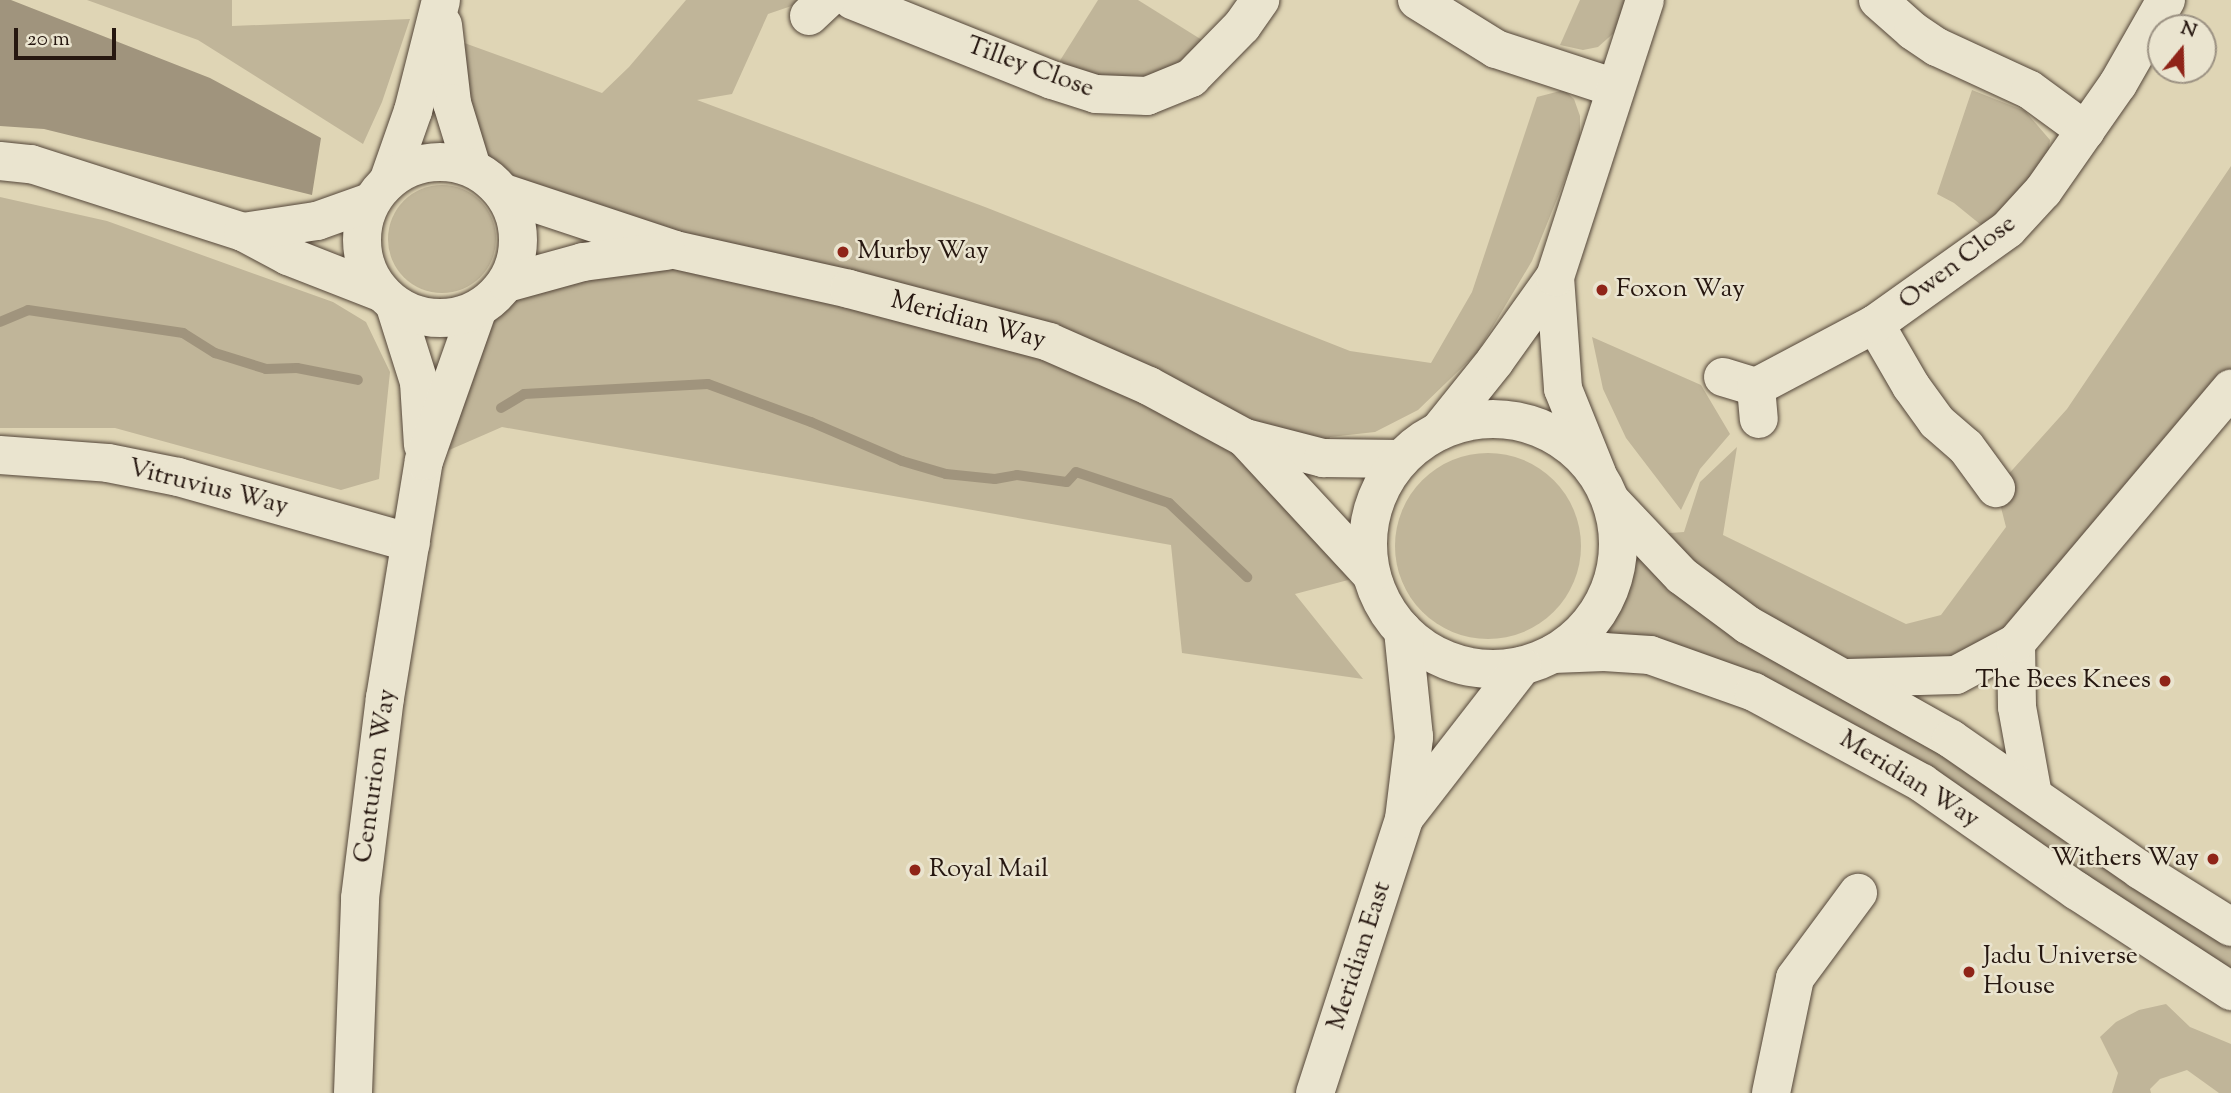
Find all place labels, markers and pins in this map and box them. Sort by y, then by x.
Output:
place label: Murby Way [857,236,989,268]
marker: Murby Way [835,244,851,260]
place label: Foxon Way [1616,274,1745,306]
marker: Foxon Way [1594,282,1610,298]
place label: The Bees Knees [1975,665,2151,697]
marker: The Bees Knees [2157,673,2173,689]
place label: Withers Way [2051,843,2199,875]
marker: Withers Way [2205,851,2221,867]
place label: Royal Mail [929,854,1049,886]
marker: Royal Mail [907,862,923,878]
place label: Jadu Universe House [1983,941,2138,1002]
marker: Jadu Universe House [1961,964,1977,980]

